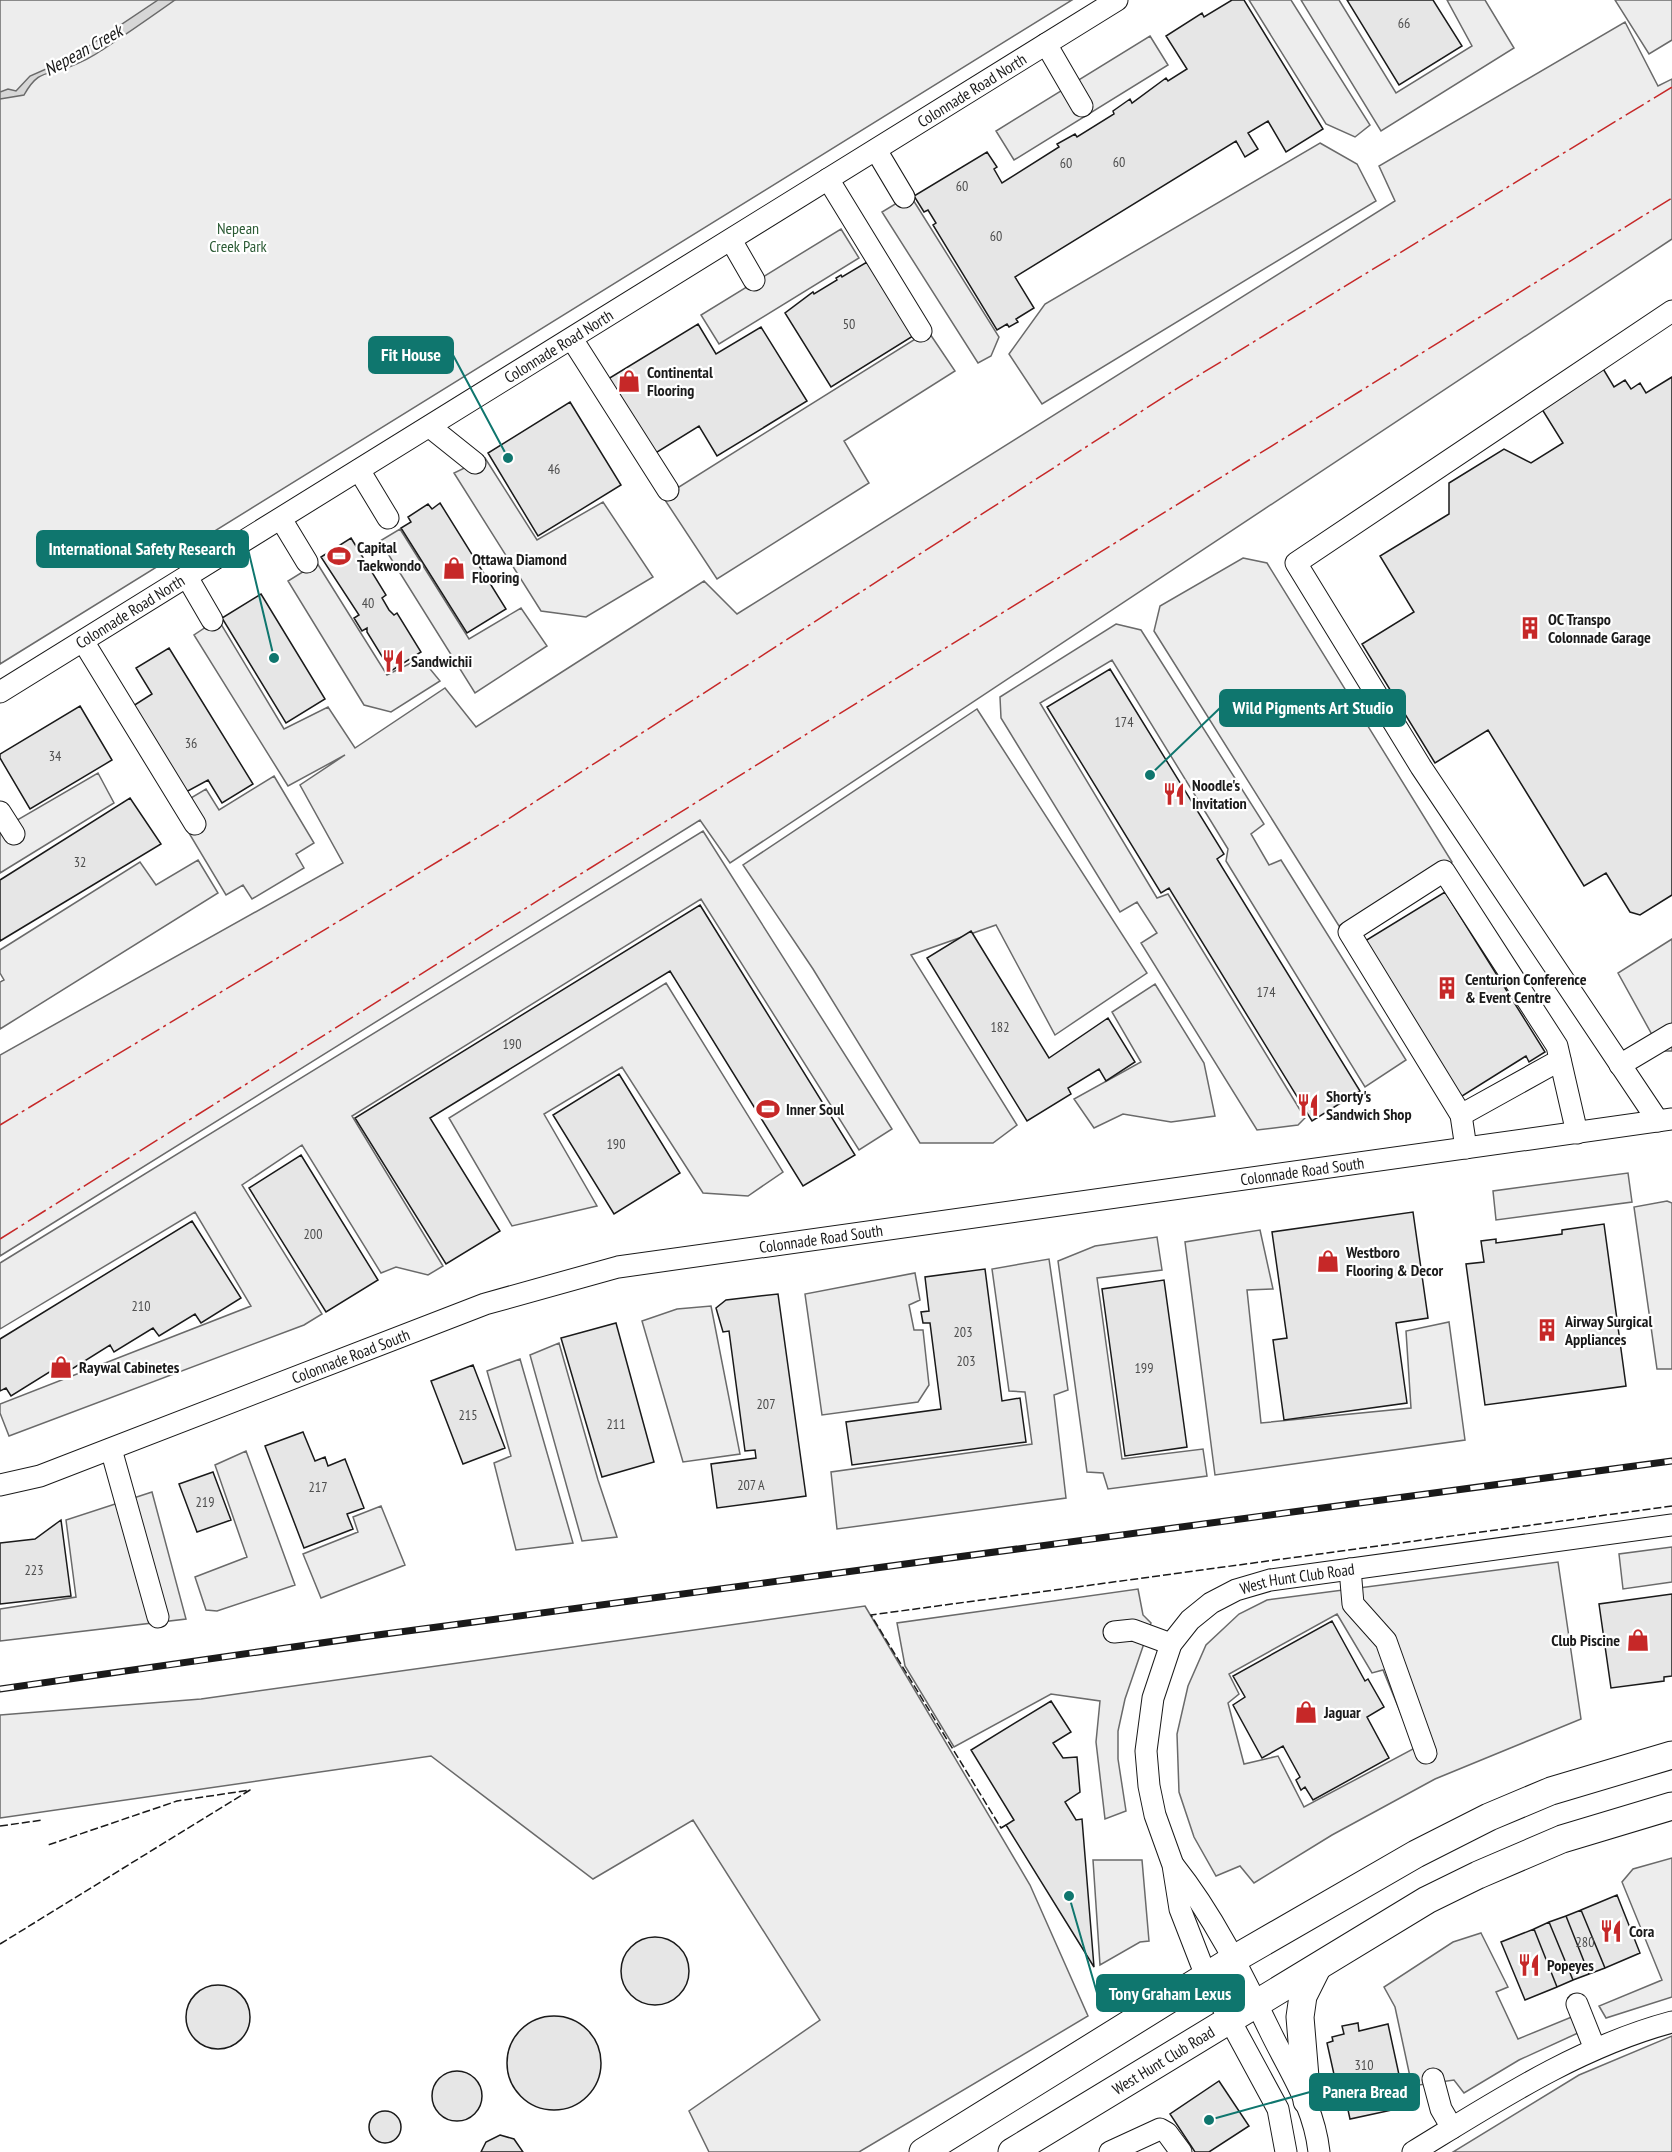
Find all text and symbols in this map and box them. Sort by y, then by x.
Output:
house number: 66 [1398,14,1410,32]
water label: Nepean Creek [40,18,128,81]
street label: Colonnade Road North [914,49,1030,131]
house number: 60 [1113,153,1125,171]
house number: 60 [1060,154,1072,172]
house number: 60 [956,177,968,195]
park label: Nepean Creek Park [209,218,268,256]
house number: 60 [990,227,1002,245]
street label: Colonnade Road North [500,305,617,387]
house number: 50 [843,315,855,333]
callout: Fit House [369,337,453,373]
text: Fit House [381,343,441,366]
place label: Continental Flooring [647,362,713,400]
shop icon: Continental Flooring [616,368,642,394]
house number: 46 [548,460,560,478]
callout: International Safety Research [37,531,248,567]
text: International Safety Research [48,537,236,560]
place label: Capital Taekwondo [357,537,421,575]
sports icon: Capital Taekwondo [326,543,352,569]
place label: Ottawa Diamond Flooring [472,549,567,587]
shop icon: Ottawa Diamond Flooring [441,555,467,581]
street label: Colonnade Road North [72,570,188,653]
house number: 40 [362,594,374,612]
place label: OC Transpo Colonnade Garage [1548,609,1651,647]
building icon: OC Transpo Colonnade Garage [1517,615,1543,641]
restaurant icon: Sandwichii [380,648,406,674]
place label: Sandwichii [411,651,472,671]
callout: Wild Pigments Art Studio [1220,690,1405,726]
text: Wild Pigments Art Studio [1232,696,1393,719]
house number: 174 [1115,713,1134,731]
house number: 36 [185,734,197,752]
house number: 34 [49,747,62,765]
place label: Noodle's Invitation [1192,775,1247,813]
restaurant icon: Noodle's Invitation [1161,781,1187,807]
house number: 32 [74,853,86,871]
place label: Centurion Conference & Event Centre [1465,969,1587,1007]
building icon: Centurion Conference & Event Centre [1434,975,1460,1001]
house number: 174 [1257,983,1276,1001]
house number: 182 [991,1018,1009,1036]
house number: 190 [503,1035,521,1053]
place label: Shorty's Sandwich Shop [1326,1086,1412,1124]
restaurant icon: Shorty's Sandwich Shop [1295,1092,1321,1118]
sports icon: Inner Soul [755,1096,781,1122]
place label: Inner Soul [786,1099,844,1119]
house number: 190 [607,1135,625,1153]
street label: Colonnade Road South [1239,1152,1365,1190]
street label: Colonnade Road South [758,1220,884,1257]
house number: 200 [304,1225,322,1243]
place label: Westboro Flooring & Decor [1345,1242,1444,1280]
shop icon: Westboro Flooring & Decor [1315,1248,1341,1274]
house number: 210 [132,1297,150,1315]
place label: Airway Surgical Appliances [1564,1311,1652,1349]
building icon: Airway Surgical Appliances [1534,1317,1560,1343]
house number: 203 [954,1323,972,1341]
street label: Colonnade Road South [289,1324,412,1388]
house number: 203 [957,1352,975,1370]
shop icon: Raywal Cabinetes [48,1354,74,1380]
place label: Raywal Cabinetes [79,1357,180,1377]
house number: 199 [1135,1359,1153,1377]
house number: 207 [757,1395,775,1413]
house number: 215 [459,1406,477,1424]
house number: 211 [607,1415,625,1433]
house number: 207 A [737,1476,765,1494]
house number: 217 [309,1478,327,1496]
house number: 219 [196,1493,214,1511]
street label: West Hunt Club Road [1237,1559,1356,1598]
house number: 223 [25,1561,43,1579]
shop icon: Club Piscine [1625,1627,1651,1653]
place label: Club Piscine [1551,1630,1620,1650]
shop icon: Jaguar [1293,1699,1319,1725]
place label: Jaguar [1323,1702,1361,1722]
restaurant icon: Cora [1598,1918,1624,1944]
place label: Cora [1629,1921,1655,1941]
house number: 280 [1576,1933,1594,1951]
restaurant icon: Popeyes [1516,1952,1542,1978]
place label: Popeyes [1547,1955,1594,1975]
callout: Tony Graham Lexus [1097,1975,1244,2011]
text: Tony Graham Lexus [1109,1982,1231,2005]
street label: West Hunt Club Road [1108,2021,1218,2099]
house number: 310 [1355,2056,1373,2074]
callout: Panera Bread [1310,2074,1419,2110]
text: Panera Bread [1322,2080,1408,2103]

